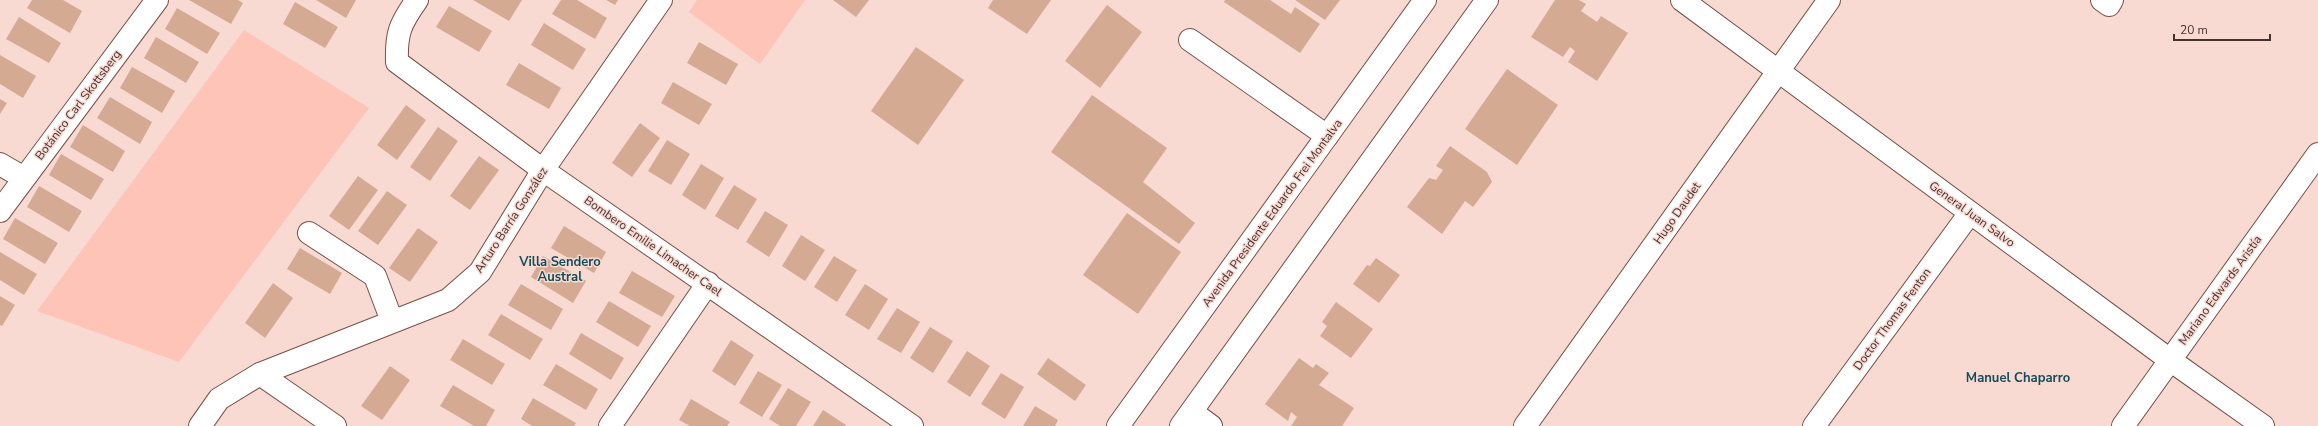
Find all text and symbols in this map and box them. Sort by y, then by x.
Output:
scale bar [2174,16,2270,42]
text: 20 m [2180,22,2208,38]
street label: Botánico Carl Skottsberg [31,47,125,163]
street label: Avenida Presidente Eduardo Frei Montalva [1198,116,1346,310]
street label: Arturo Barría González [471,164,551,276]
street label: General Juan Salvo [1926,177,2018,251]
street label: Hugo Daudet [1650,178,1705,247]
street label: Bombero Emilie Limacher Cael [581,192,725,300]
street label: Mariano Edwards Aristía [2175,232,2265,348]
district label: Villa Sendero Austral [518,253,601,286]
street label: Doctor Thomas Fenton [1849,265,1935,373]
district label: Manuel Chaparro [1966,369,2070,387]

